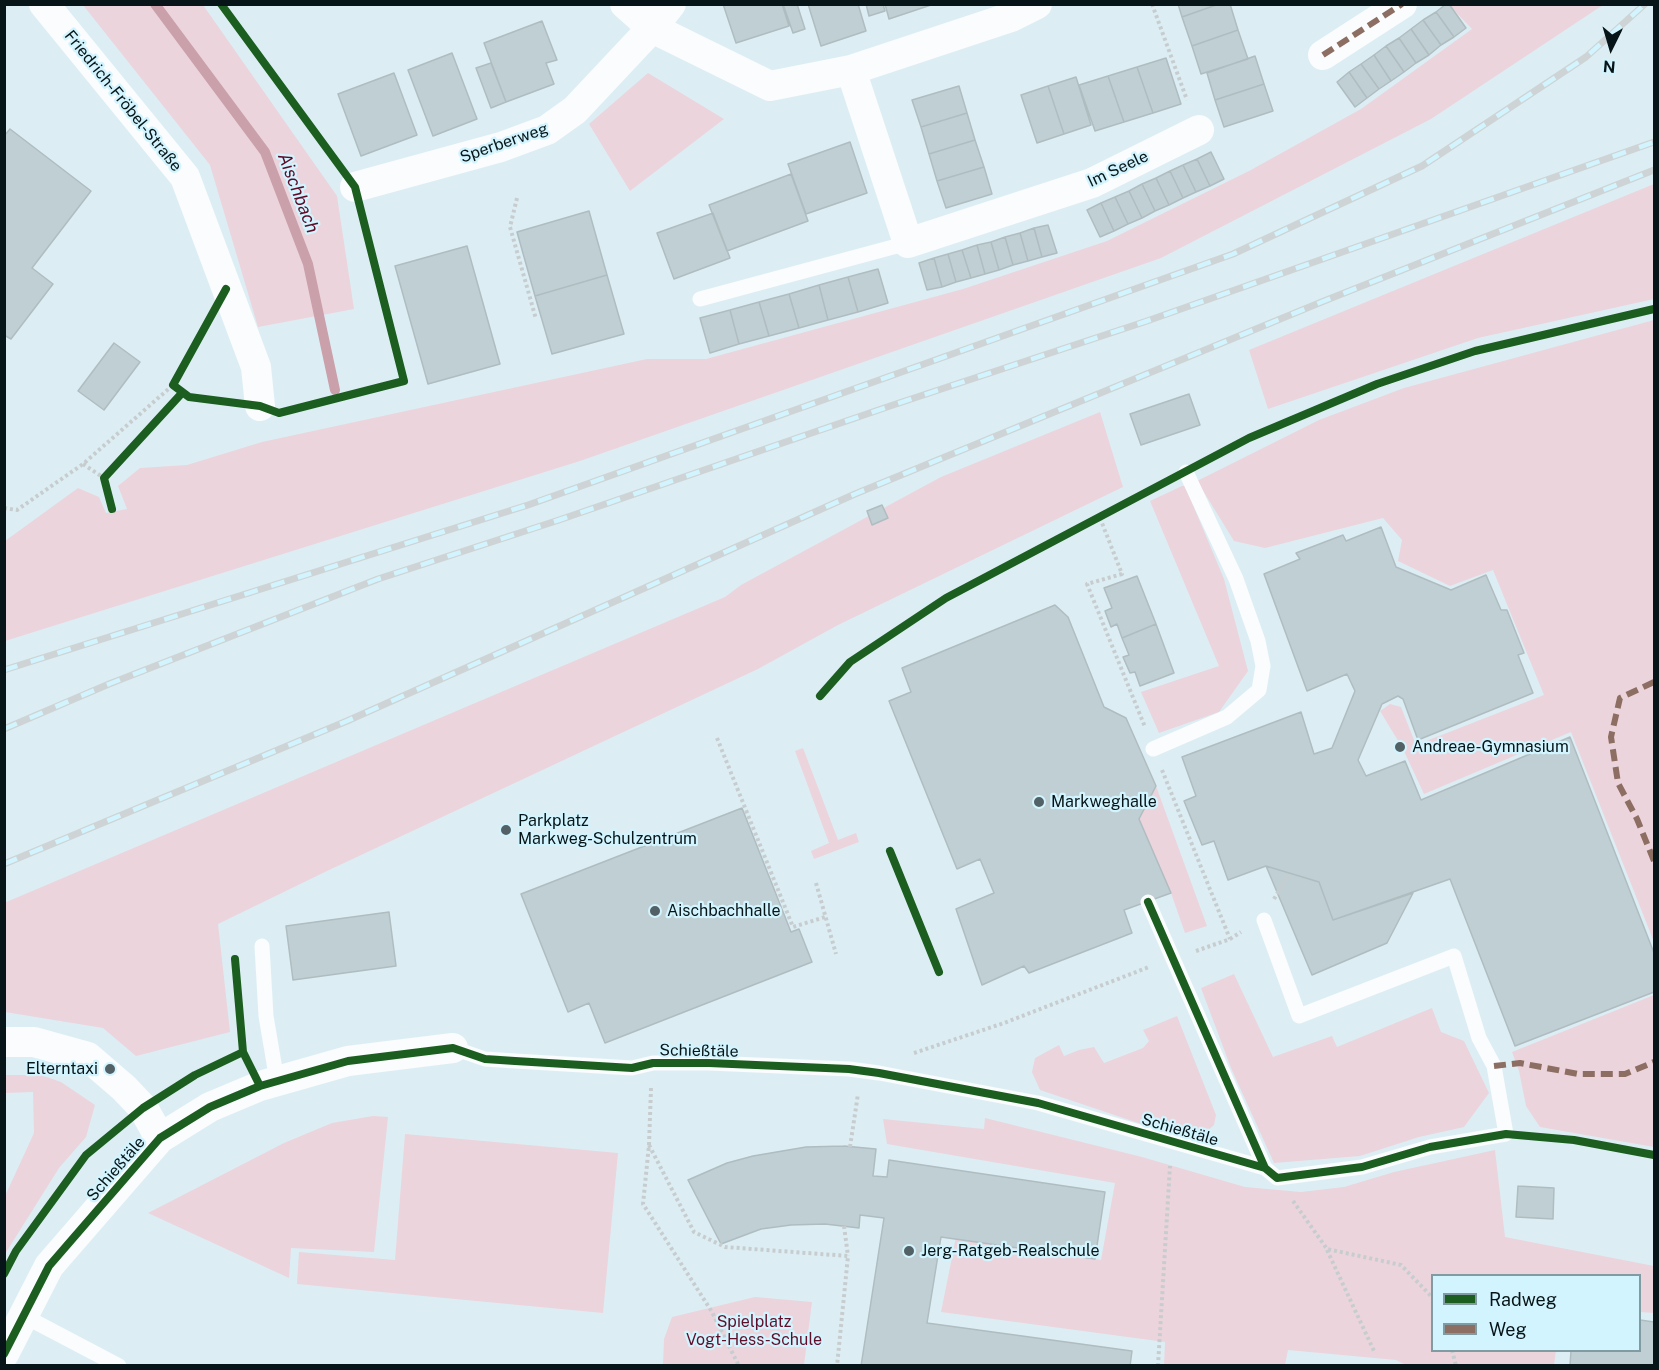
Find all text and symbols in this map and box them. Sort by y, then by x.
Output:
north arrow [1581,18,1641,78]
street label: Friedrich-Fröbel-Straße [60,27,186,175]
text: N [1602,56,1616,76]
street label: Sperberweg [457,119,551,167]
street label: Im Seele [1085,147,1151,191]
water label: Aischbach [273,150,323,236]
place label: Andreae-Gymnasium [1412,737,1569,757]
marker: Andreae-Gymnasium [1393,740,1407,754]
place label: Markweghalle [1051,792,1157,812]
marker: Markweghalle [1032,795,1046,809]
place label: Parkplatz Markweg-Schulzentrum [518,811,697,849]
marker: Parkplatz Markweg-Schulzentrum [499,823,513,837]
place label: Aischbachhalle [667,901,780,921]
marker: Aischbachhalle [648,904,662,918]
street label: Schießtäle [659,1041,739,1061]
place label: Elterntaxi [26,1059,98,1079]
marker: Elterntaxi [103,1062,117,1076]
street label: Schießtäle [1139,1110,1221,1150]
street label: Schießtäle [83,1133,149,1205]
place label: Jerg-Ratgeb-Realschule [921,1241,1100,1261]
marker: Jerg-Ratgeb-Realschule [902,1244,916,1258]
legend [1431,1274,1641,1352]
text: Radweg [1489,1289,1557,1310]
park label: Spielplatz Vogt-Hess-Schule [686,1312,822,1350]
text: Weg [1489,1319,1527,1340]

